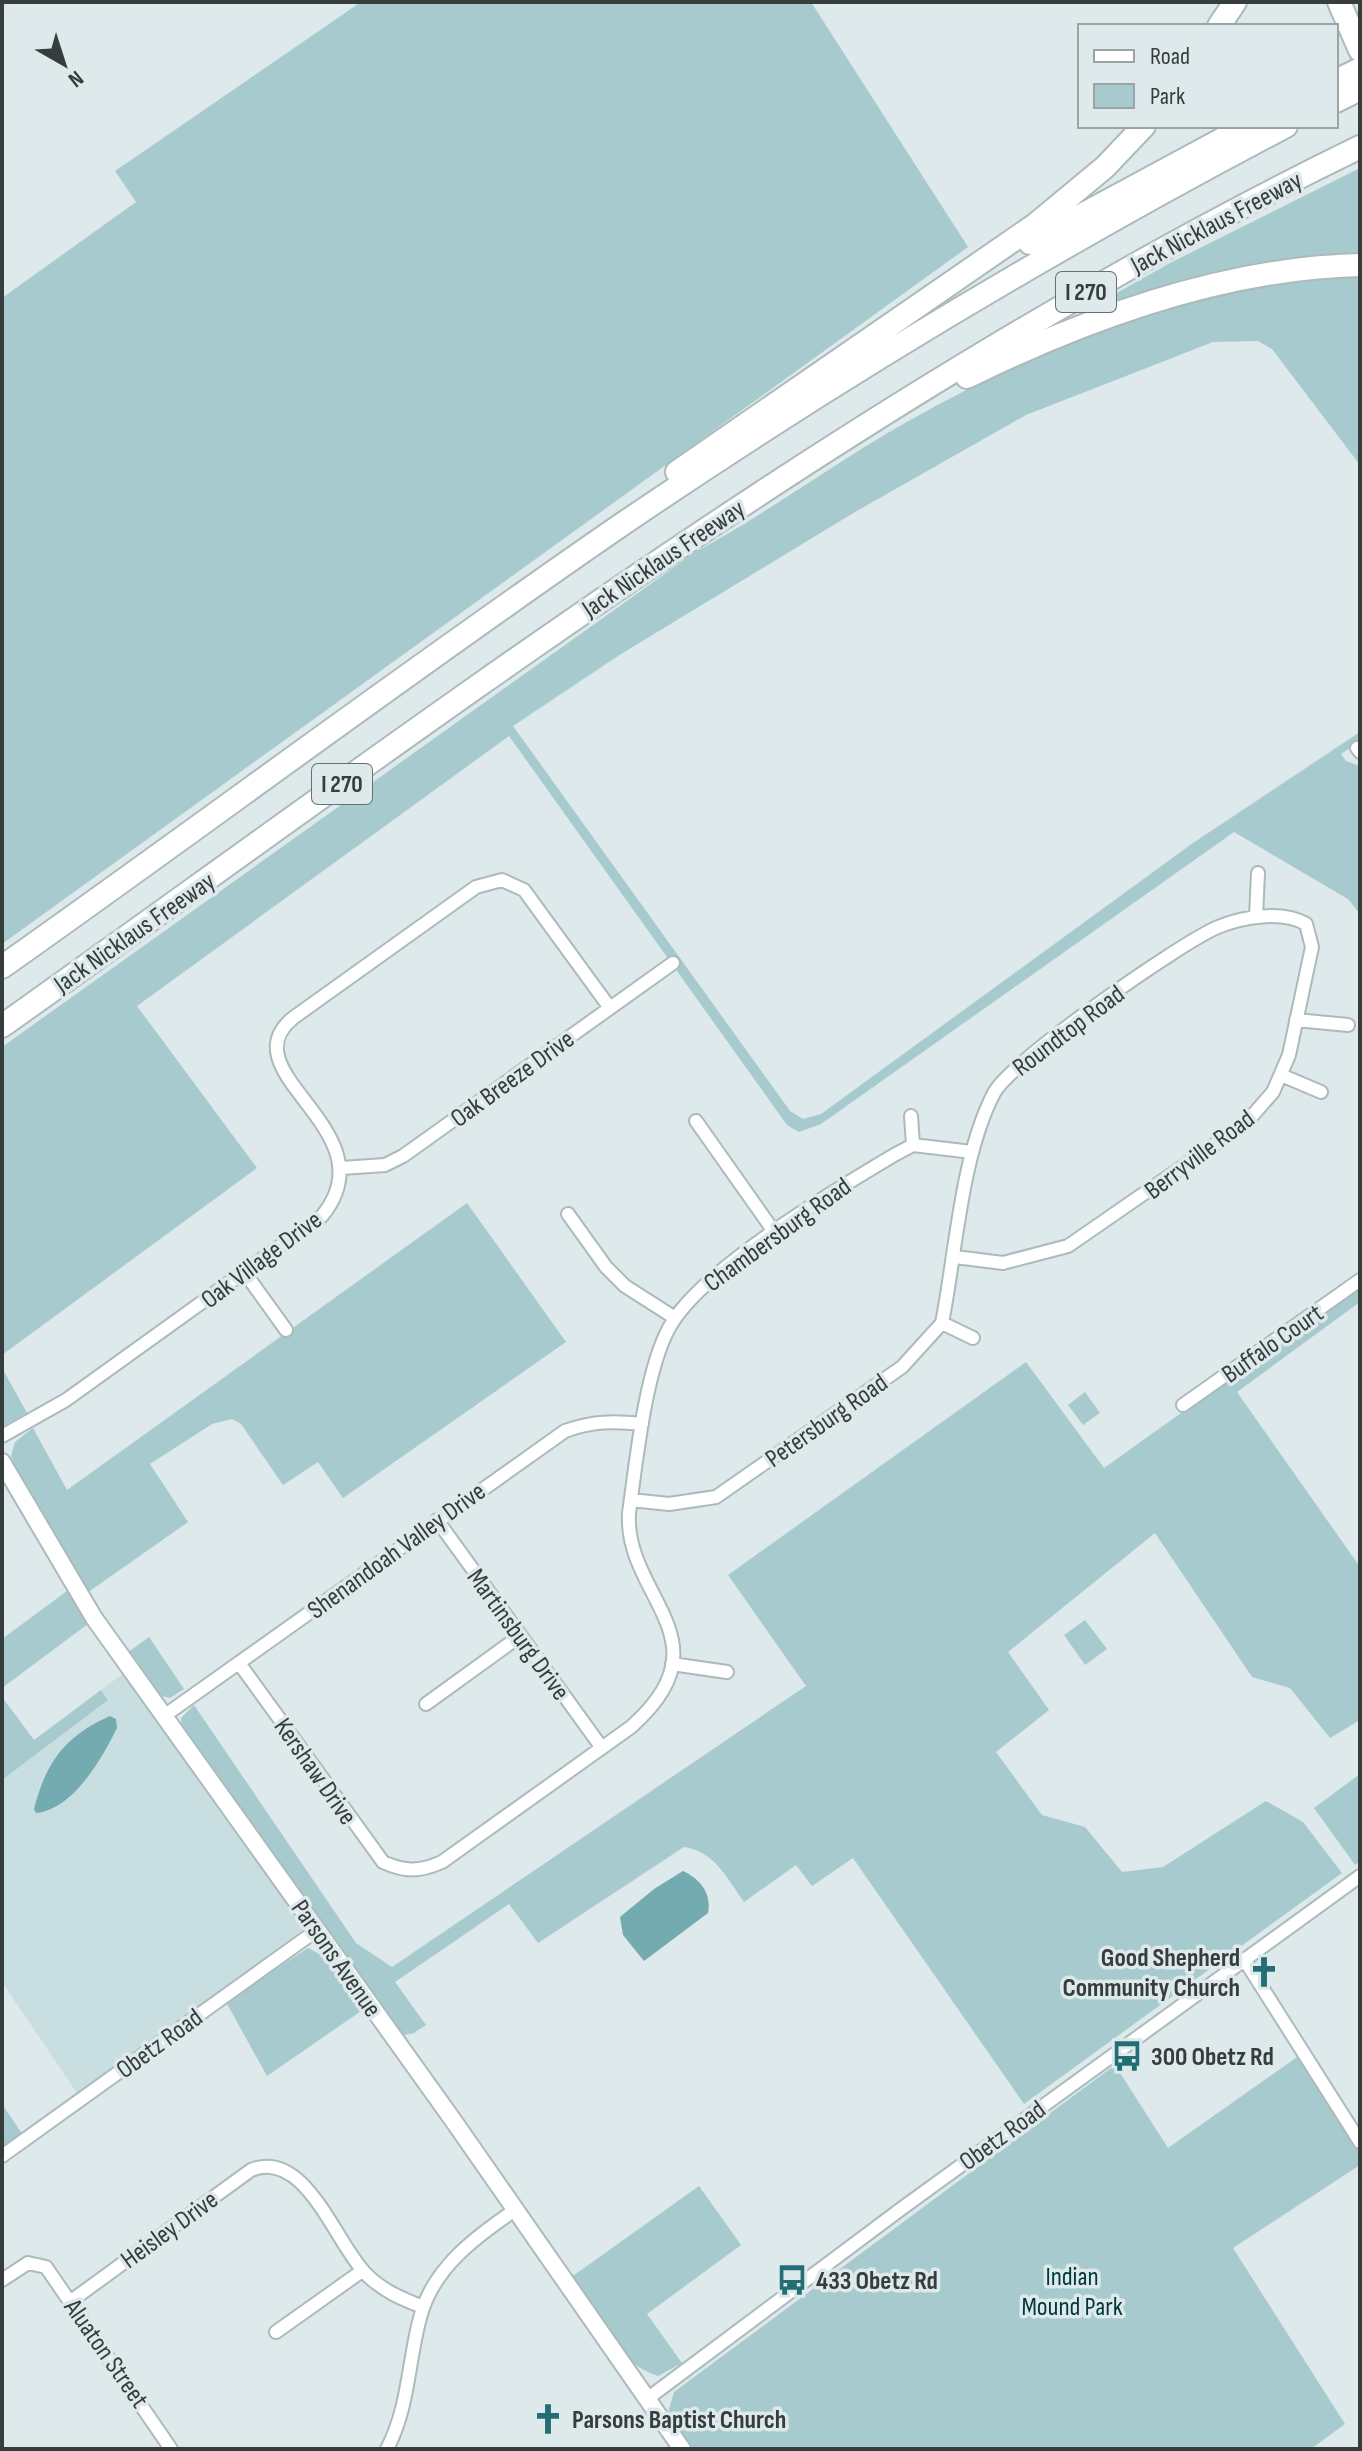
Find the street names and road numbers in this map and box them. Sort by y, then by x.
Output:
street label: Jack Nicklaus Freeway [1125,165,1308,282]
road number: I 270 [1056,272,1116,312]
street label: Jack Nicklaus Freeway [576,493,751,626]
road number: I 270 [312,764,372,804]
street label: Jack Nicklaus Freeway [48,866,221,1001]
street label: Roundtop Road [1007,979,1131,1083]
street label: Oak Breeze Drive [445,1024,581,1134]
street label: Berryville Road [1139,1104,1261,1207]
street label: Chambersburg Road [698,1171,858,1299]
street label: Oak Village Drive [195,1205,328,1316]
street label: Buffalo Court [1216,1298,1330,1390]
street label: Petersburg Road [760,1368,894,1475]
street label: Shenandoah Valley Drive [302,1476,492,1626]
street label: Martinsburg Drive [460,1563,576,1707]
street label: Kershaw Drive [267,1712,363,1831]
street label: Parsons Avenue [284,1894,387,2023]
street label: Obetz Road [111,2003,209,2086]
street label: Obetz Road [954,2095,1052,2178]
street label: Heisley Drive [115,2185,225,2276]
street label: Aluaton Street [56,2293,155,2414]

